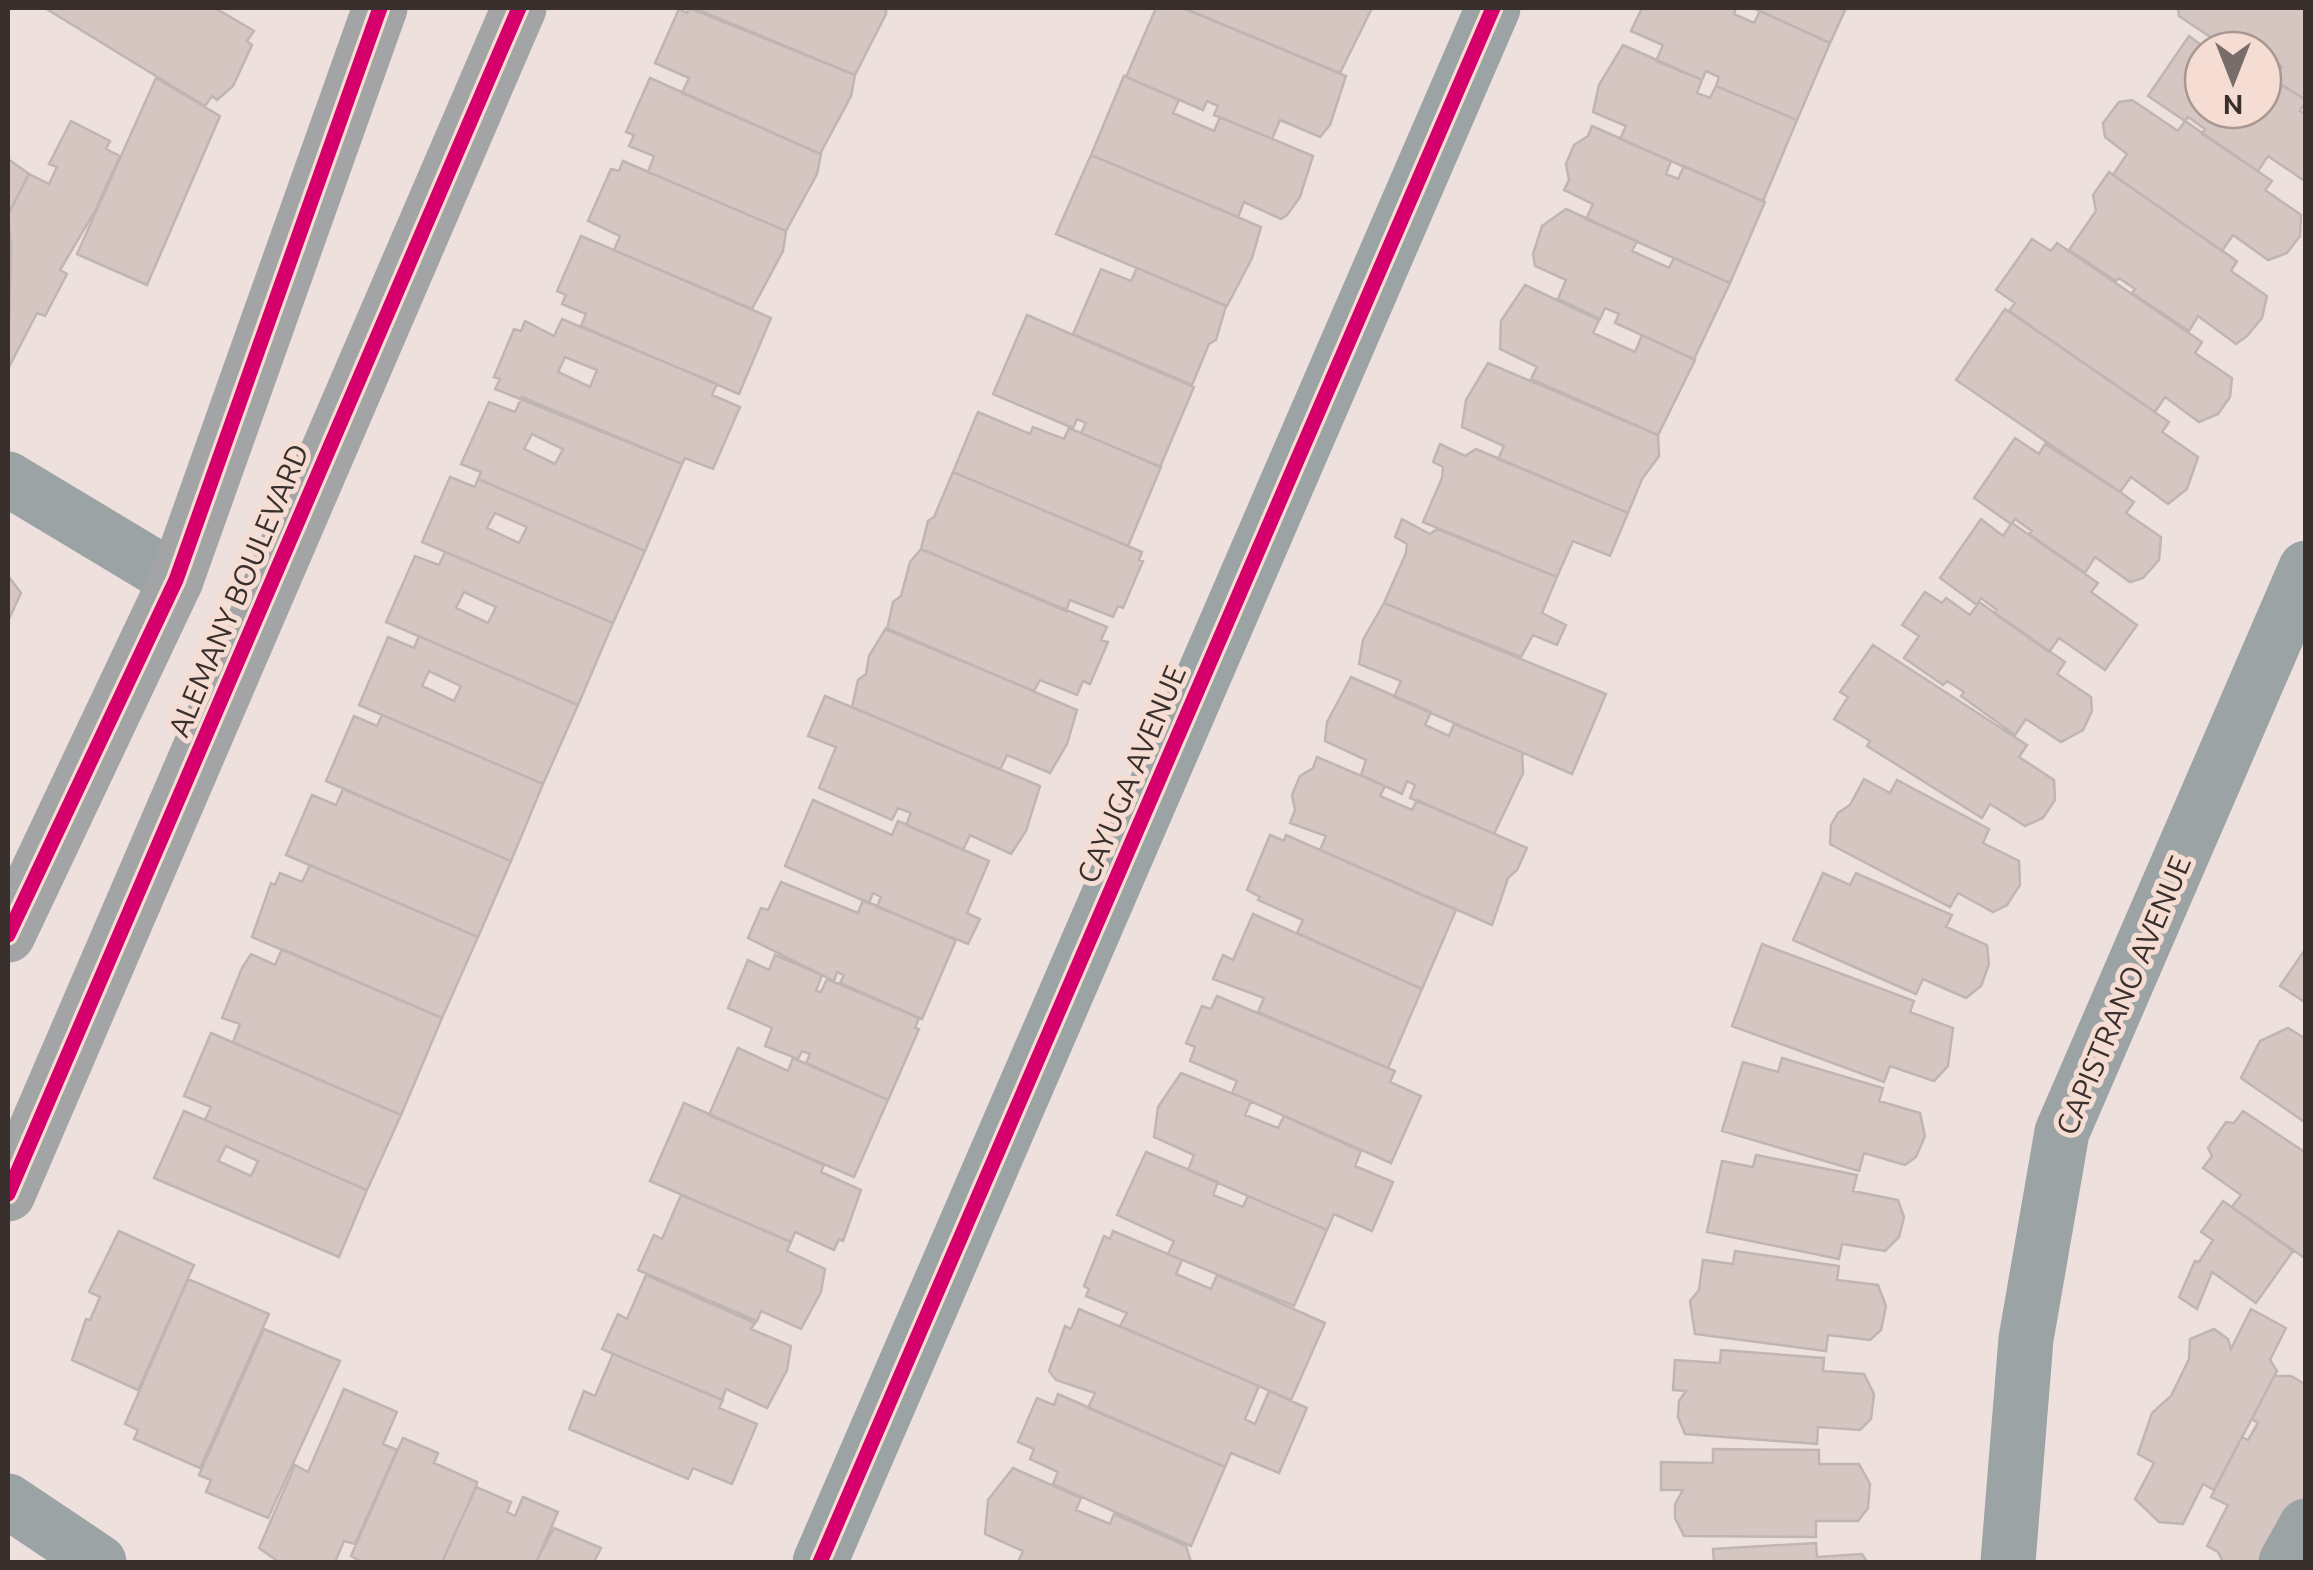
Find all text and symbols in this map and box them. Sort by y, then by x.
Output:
north arrow [2183,30,2283,130]
text: N [2223,90,2243,121]
street label: ALEMANY BOULEVARD [161,439,315,741]
street label: CAYUGA AVENUE [1070,660,1192,888]
street label: CAPISTRANO AVENUE [2049,850,2197,1140]

